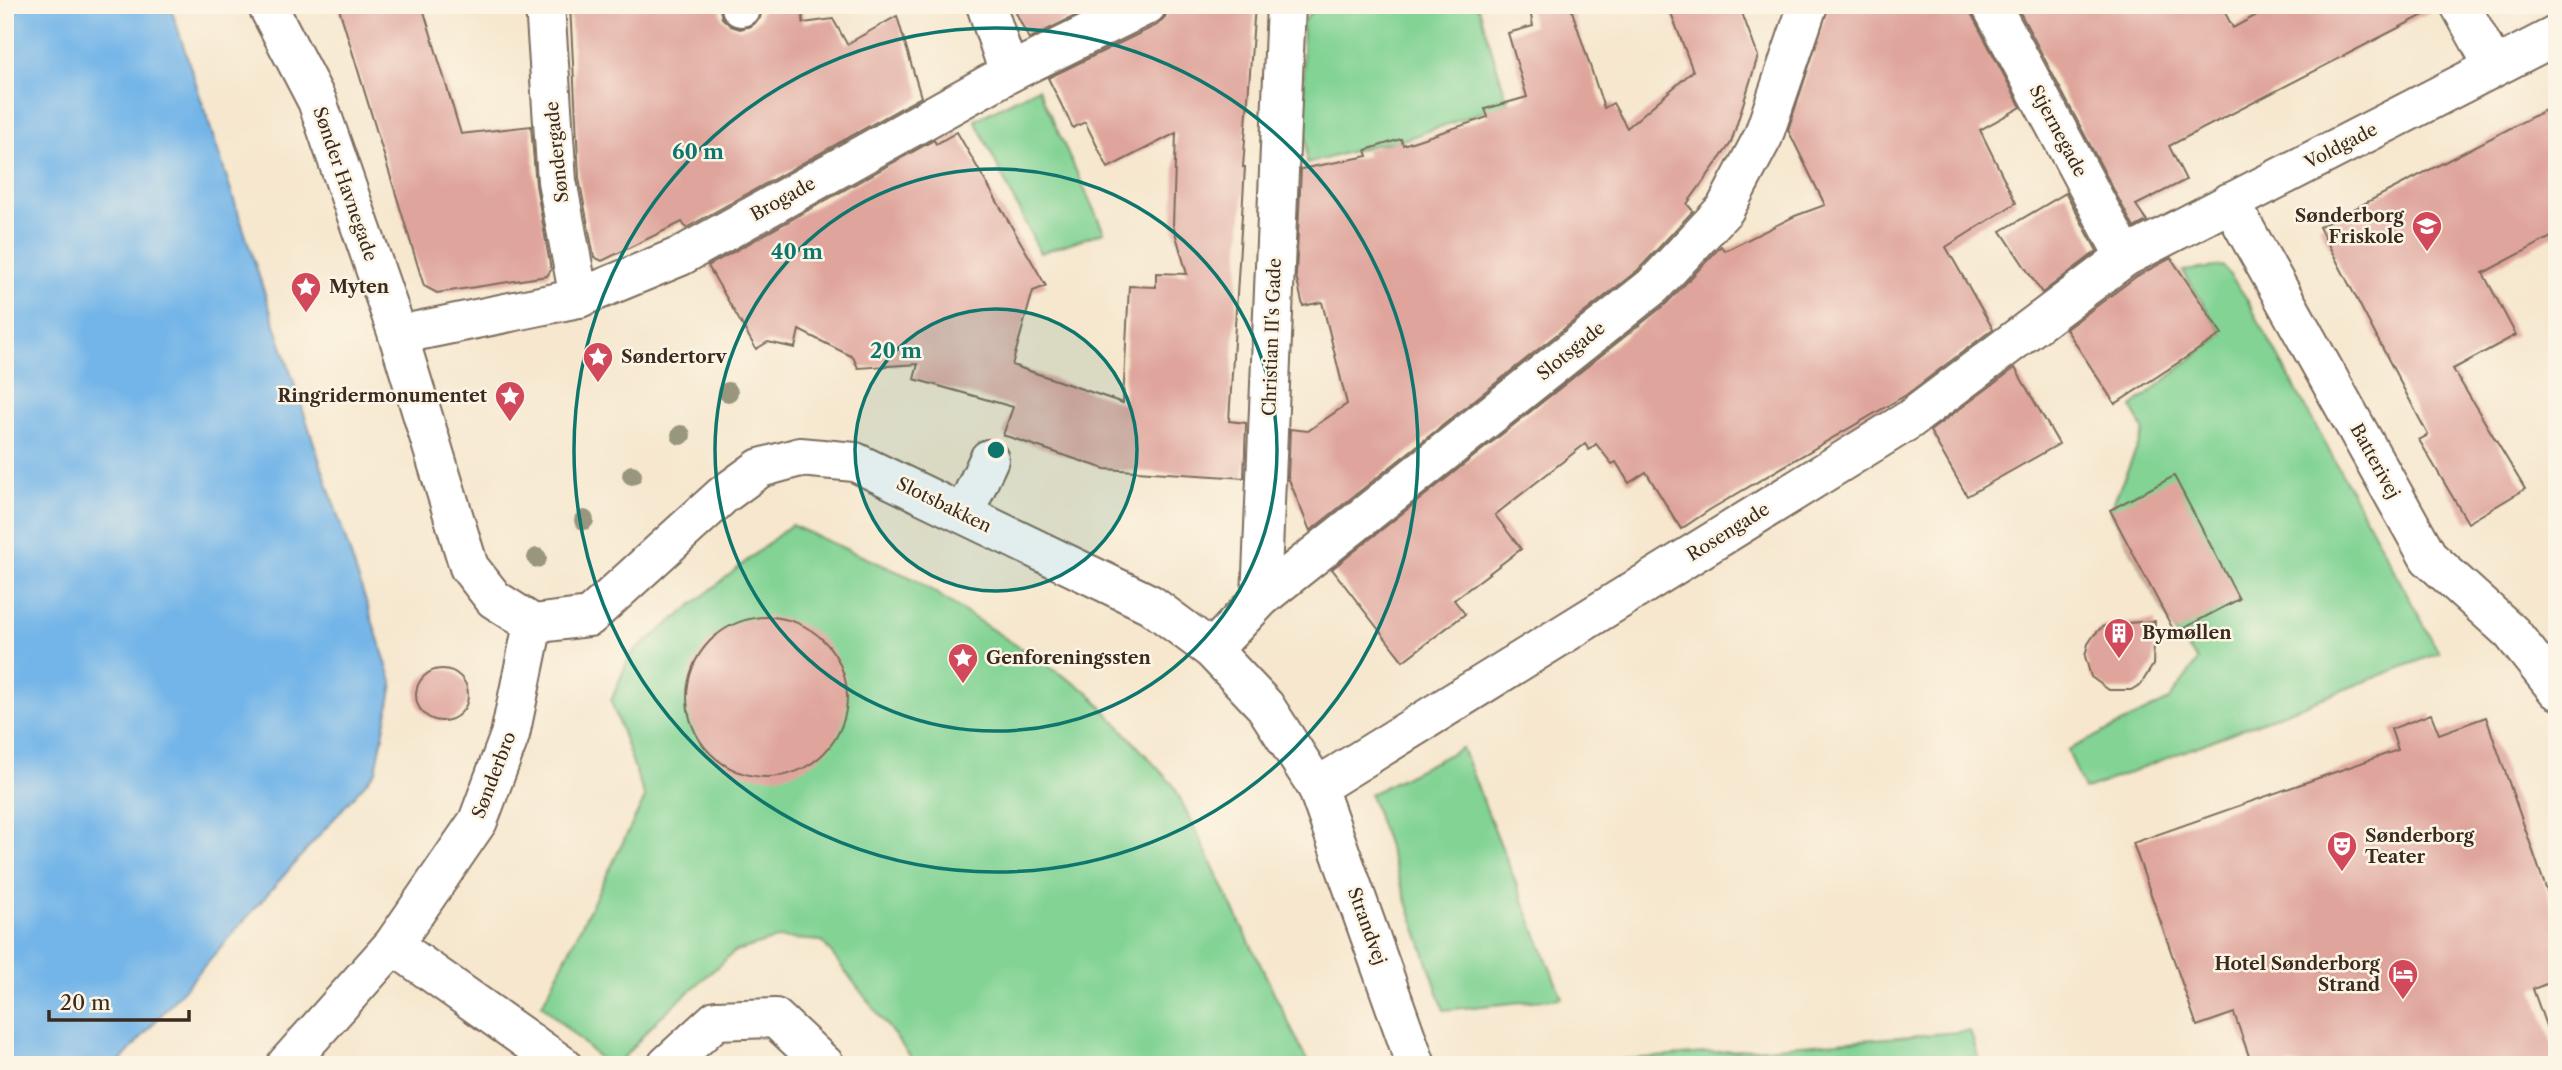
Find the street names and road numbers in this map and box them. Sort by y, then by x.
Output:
street label: Stjernegade [2025,81,2091,181]
street label: Søndergade [541,100,573,204]
street label: Sønder Havnegade [308,104,382,264]
street label: Voldgade [2300,118,2381,174]
street label: Brogade [747,172,819,226]
street label: Christian II's Gade [1258,258,1286,416]
street label: Slotsgade [1532,317,1610,385]
street label: Batterivej [2345,420,2405,502]
street label: Slotsbakken [893,472,995,538]
street label: Rosengade [1683,498,1773,566]
street label: Sønderbro [467,728,521,822]
street label: Strandvej [1343,884,1391,968]

